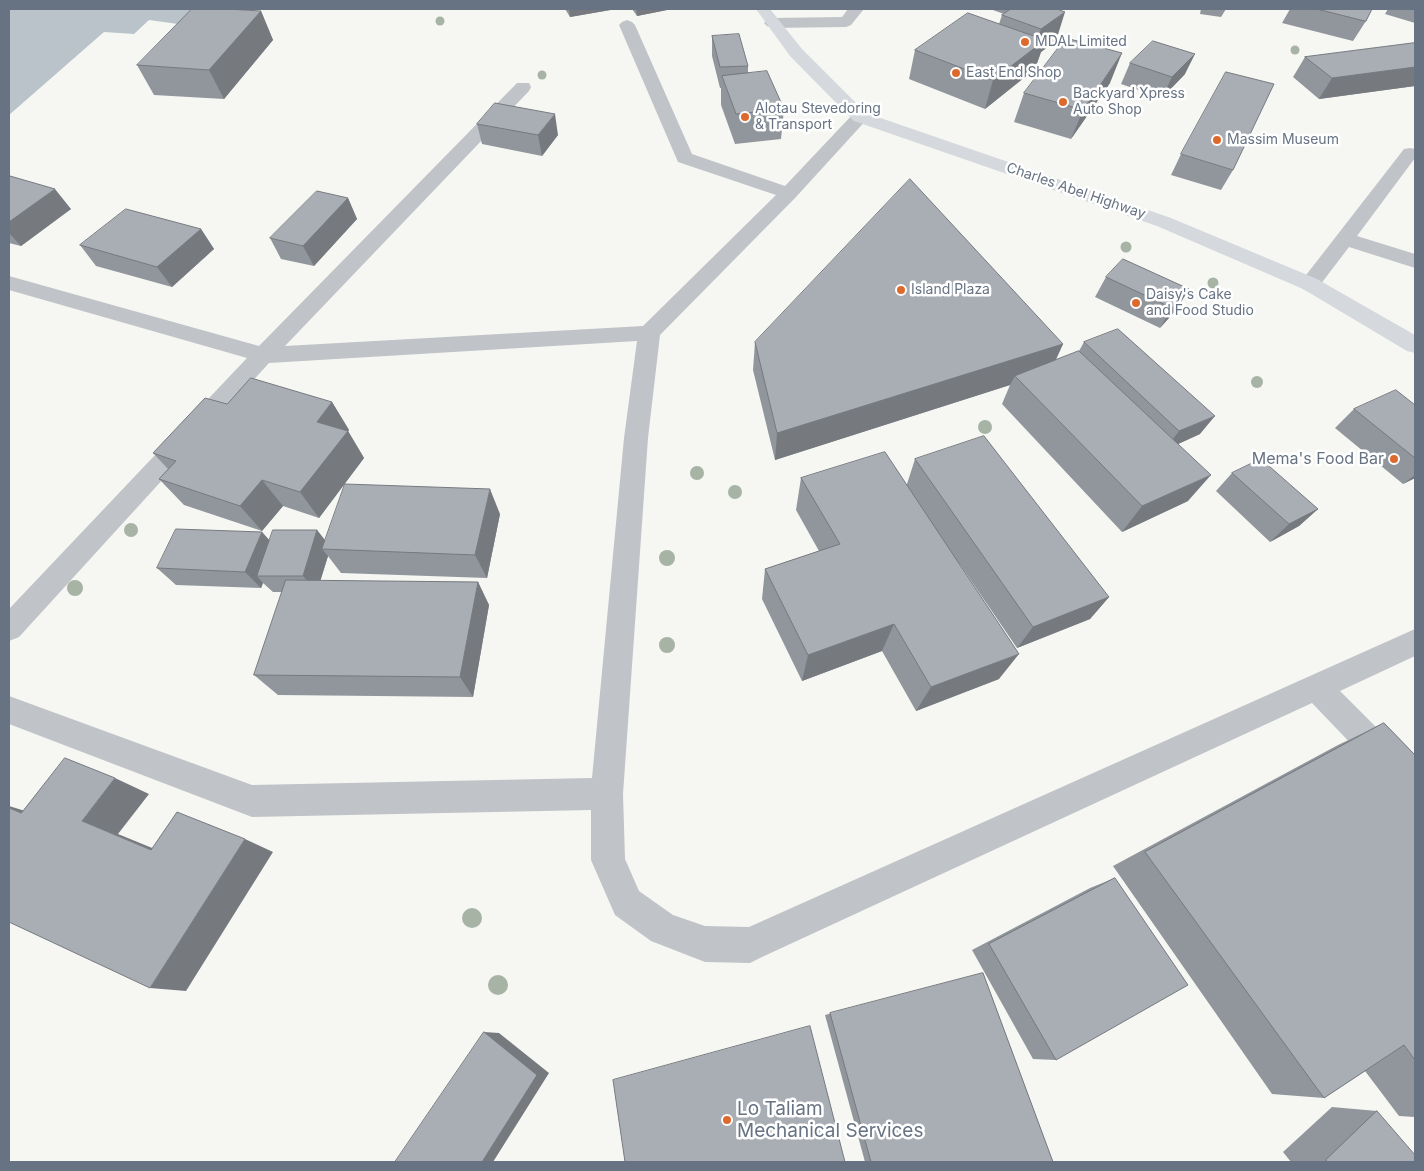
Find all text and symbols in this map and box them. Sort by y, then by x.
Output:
place label: MDAL Limited [1035,34,1127,50]
marker: MDAL Limited [1019,36,1031,48]
place label: East End Shop [966,65,1062,81]
marker: East End Shop [950,67,962,79]
place label: Backyard Xpress Auto Shop [1073,86,1185,118]
marker: Backyard Xpress Auto Shop [1057,96,1069,108]
place label: Alotau Stevedoring & Transport [755,101,881,134]
marker: Alotau Stevedoring & Transport [739,111,751,123]
place label: Massim Museum [1227,132,1339,148]
marker: Massim Museum [1211,134,1223,146]
street label: Charles Abel Highway [1004,159,1148,223]
place label: Island Plaza [911,282,990,298]
marker: Island Plaza [895,284,907,296]
place label: Daisy's Cake and Food Studio [1146,287,1254,320]
marker: Daisy's Cake and Food Studio [1130,297,1142,309]
place label: Mema's Food Bar [1252,449,1384,469]
marker: Mema's Food Bar [1388,453,1400,465]
place label: Lo Taliam Mechanical Services [737,1098,923,1142]
marker: Lo Taliam Mechanical Services [721,1114,733,1126]

